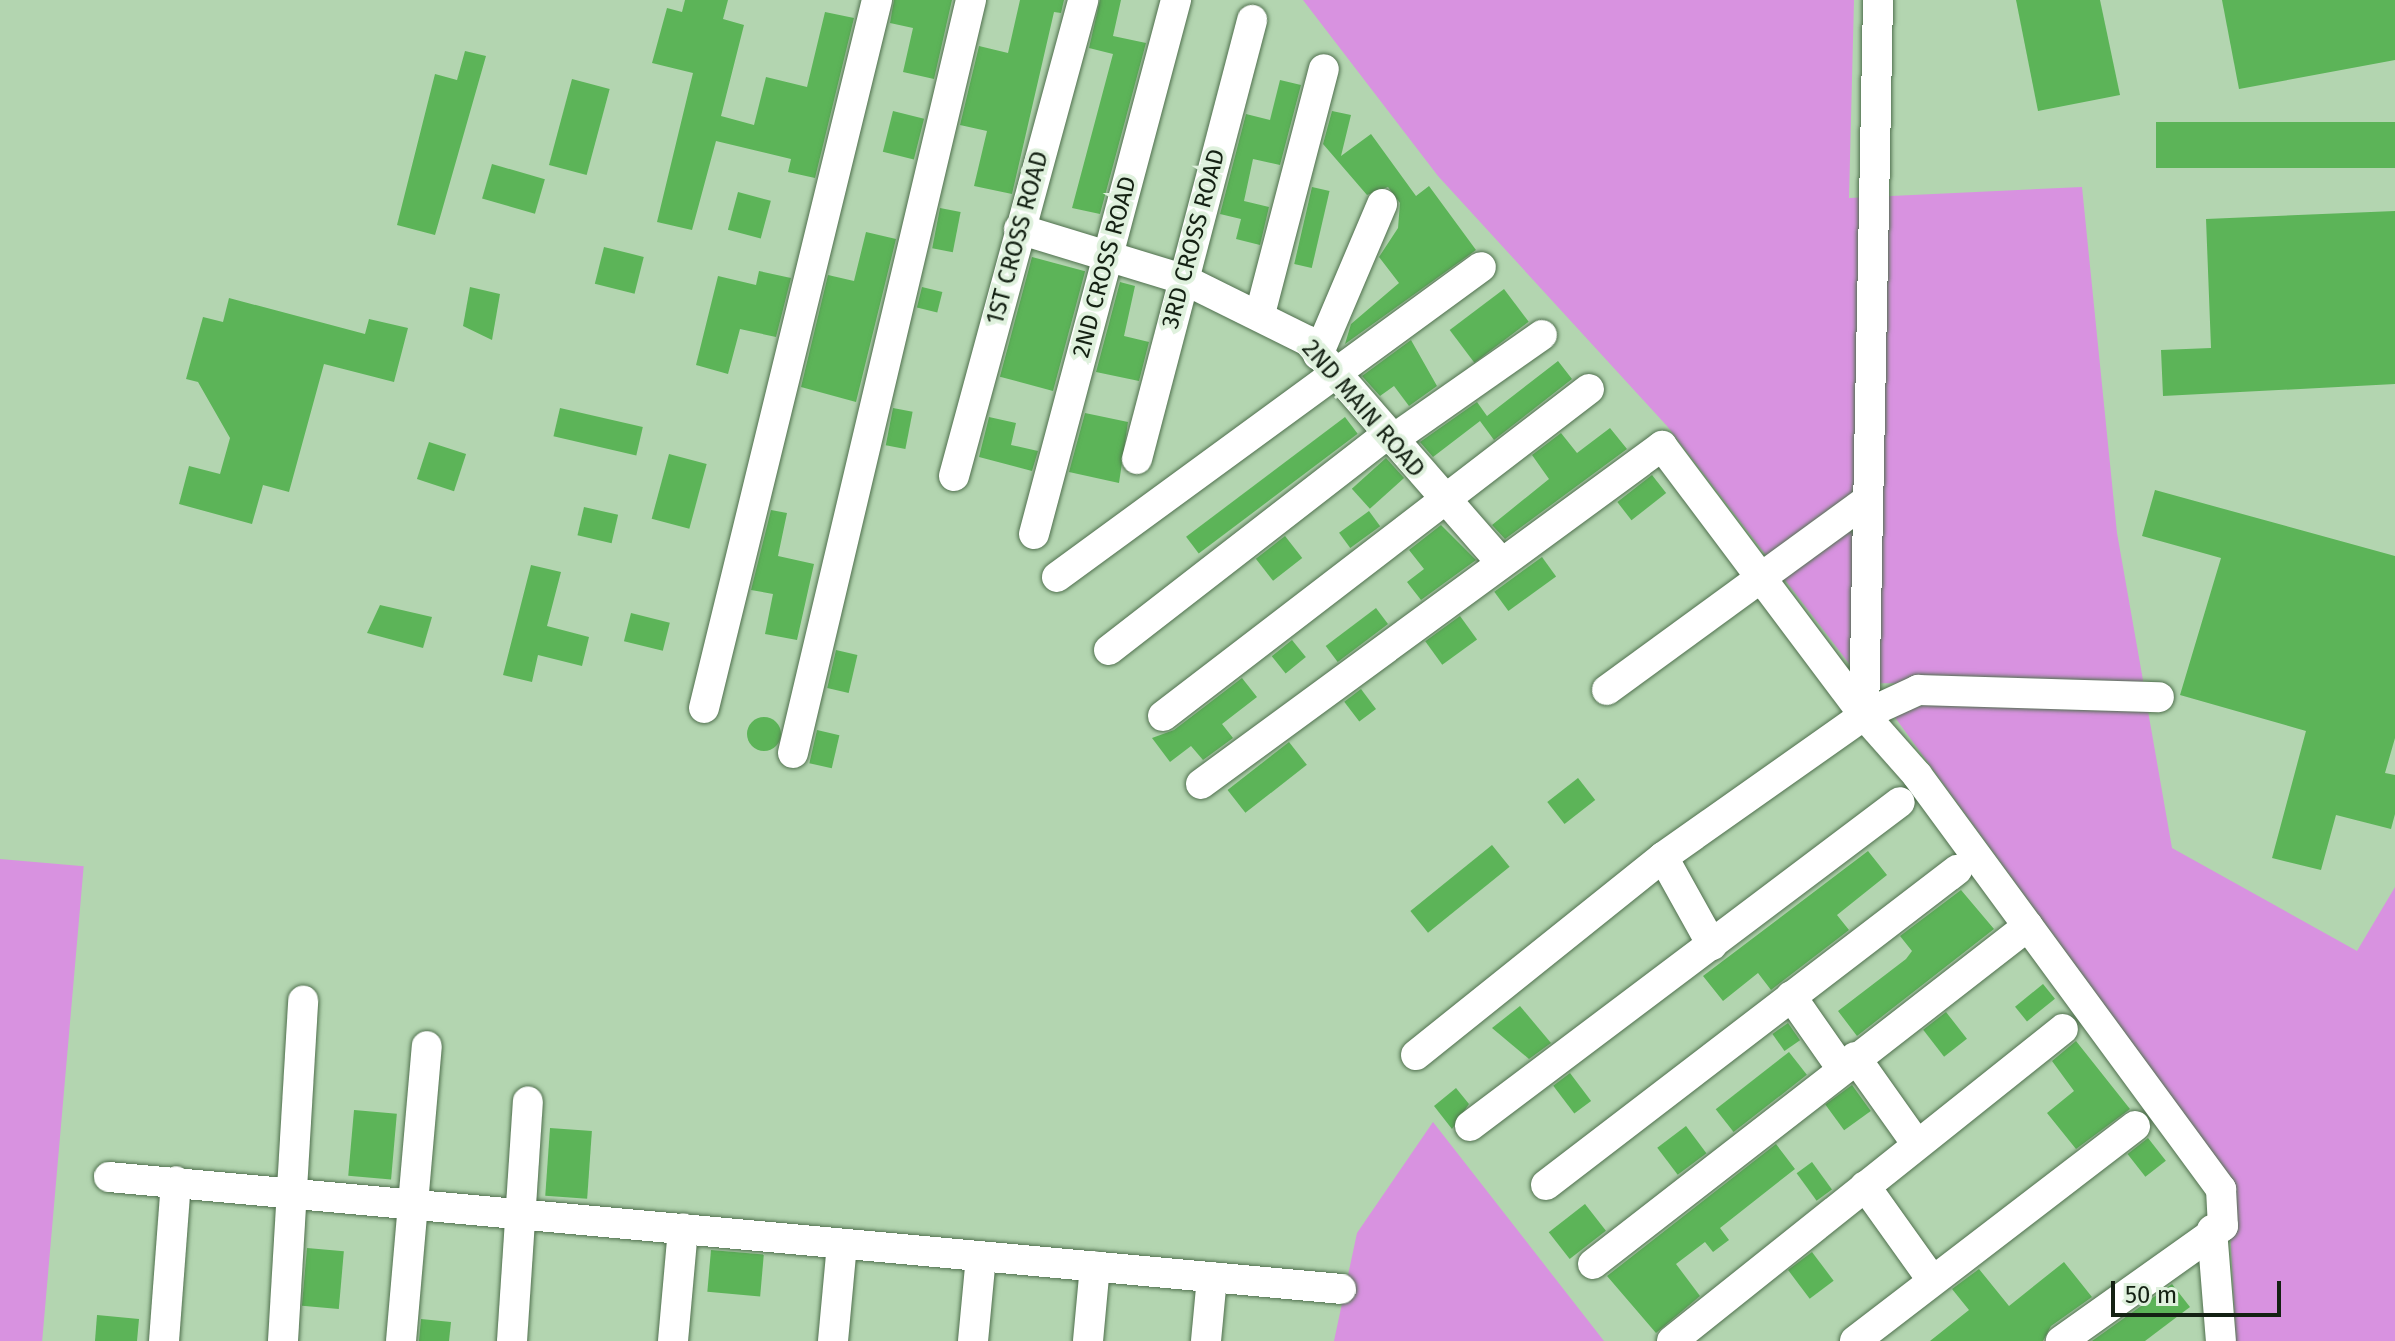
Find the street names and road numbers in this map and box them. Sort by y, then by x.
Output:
street label: 3RD CROSS ROAD [1156,146,1232,332]
street label: 1ST CROSS ROAD [981,148,1055,328]
street label: 2ND CROSS ROAD [1067,173,1143,361]
street label: 2ND MAIN ROAD [1296,335,1430,483]

